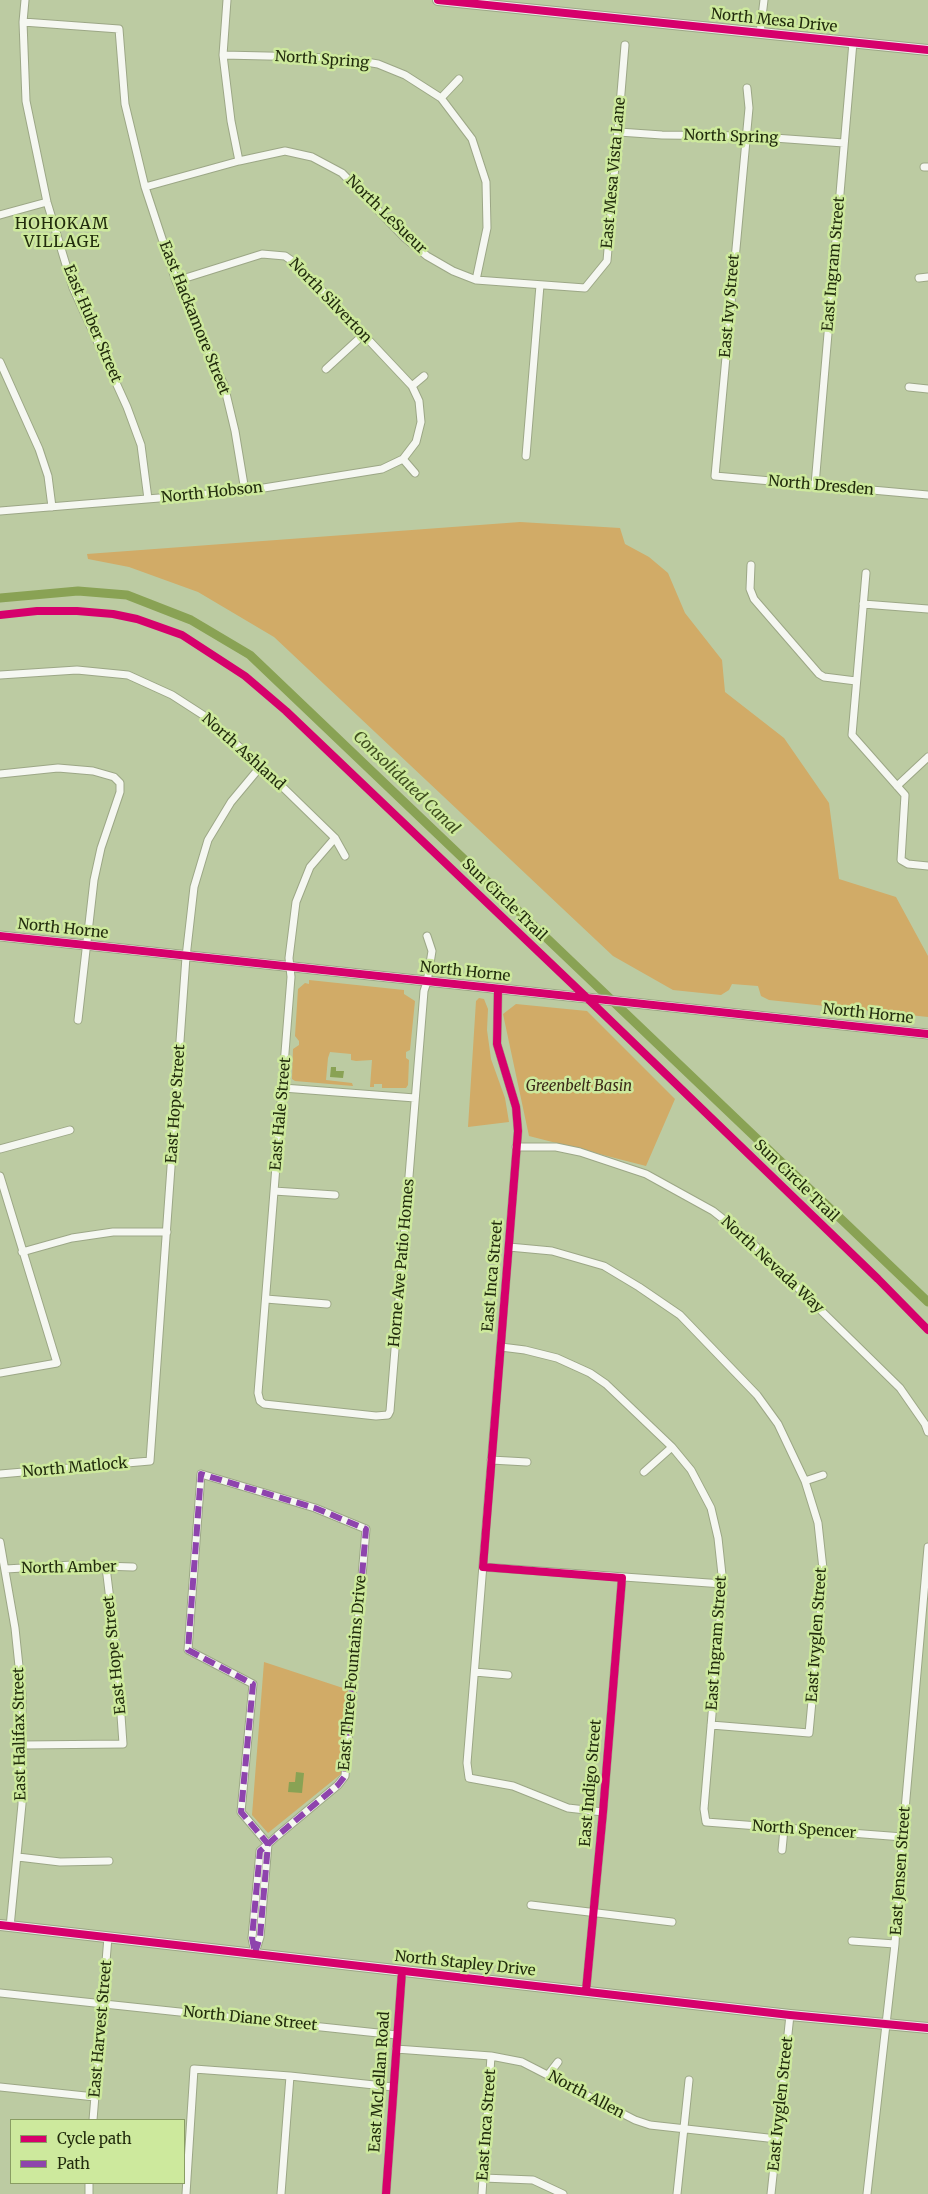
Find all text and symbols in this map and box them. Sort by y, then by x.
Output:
street label: North Mesa Drive [710,5,838,37]
street label: North Spring [274,48,370,72]
street label: East Mesa Vista Lane [598,96,630,250]
street label: North Spring [683,126,779,148]
street label: North LeSueur [342,172,430,258]
street label: East Ingram Street [819,196,849,332]
district label: HOHOKAM VILLAGE [14,214,110,252]
street label: East Hackamore Street [155,239,233,397]
street label: East Ivy Street [716,253,744,359]
street label: North Silverton [285,255,375,347]
street label: East Huber Street [59,262,125,386]
street label: North Dresden [767,472,875,500]
street label: North Hobson [160,479,264,507]
street label: North Ashland [198,710,288,794]
water label: Consolidated Canal [349,727,463,839]
street label: Sun Circle Trail [458,855,550,945]
street label: North Horne [17,915,109,943]
street label: North Horne [419,958,511,986]
street label: North Horne [822,1000,914,1028]
street label: East Hope Street [163,1044,189,1164]
street label: East Hale Street [267,1056,295,1172]
park label: Greenbelt Basin [526,1078,632,1096]
street label: Sun Circle Trail [750,1136,842,1226]
street label: Horne Ave Patio Homes [386,1178,418,1348]
street label: North Nevada Way [717,1213,827,1317]
street label: East Inca Street [479,1219,507,1333]
street label: North Matlock [22,1454,128,1482]
street label: North Amber [21,1558,117,1578]
street label: East Ivyglen Street [803,1567,831,1703]
street label: East Three Fountains Drive [335,1574,371,1772]
street label: East Ingram Street [703,1575,731,1711]
street label: East Hope Street [100,1595,130,1715]
street label: East Halifax Street [10,1667,30,1801]
street label: East Indigo Street [576,1718,606,1848]
street label: East Jensen Street [888,1806,914,1936]
street label: North Spencer [751,1817,857,1843]
street label: North Stapley Drive [394,1948,536,1980]
street label: East Harvest Street [86,1959,116,2099]
street label: North Diane Street [182,2003,318,2035]
street label: East McLellan Road [366,2011,394,2153]
street label: East Ivyglen Street [765,2036,797,2172]
street label: North Allen [545,2067,627,2123]
street label: East Inca Street [474,2068,500,2182]
legend [10,2119,185,2184]
text: Cycle path [57,2129,132,2148]
text: Path [57,2154,90,2173]

